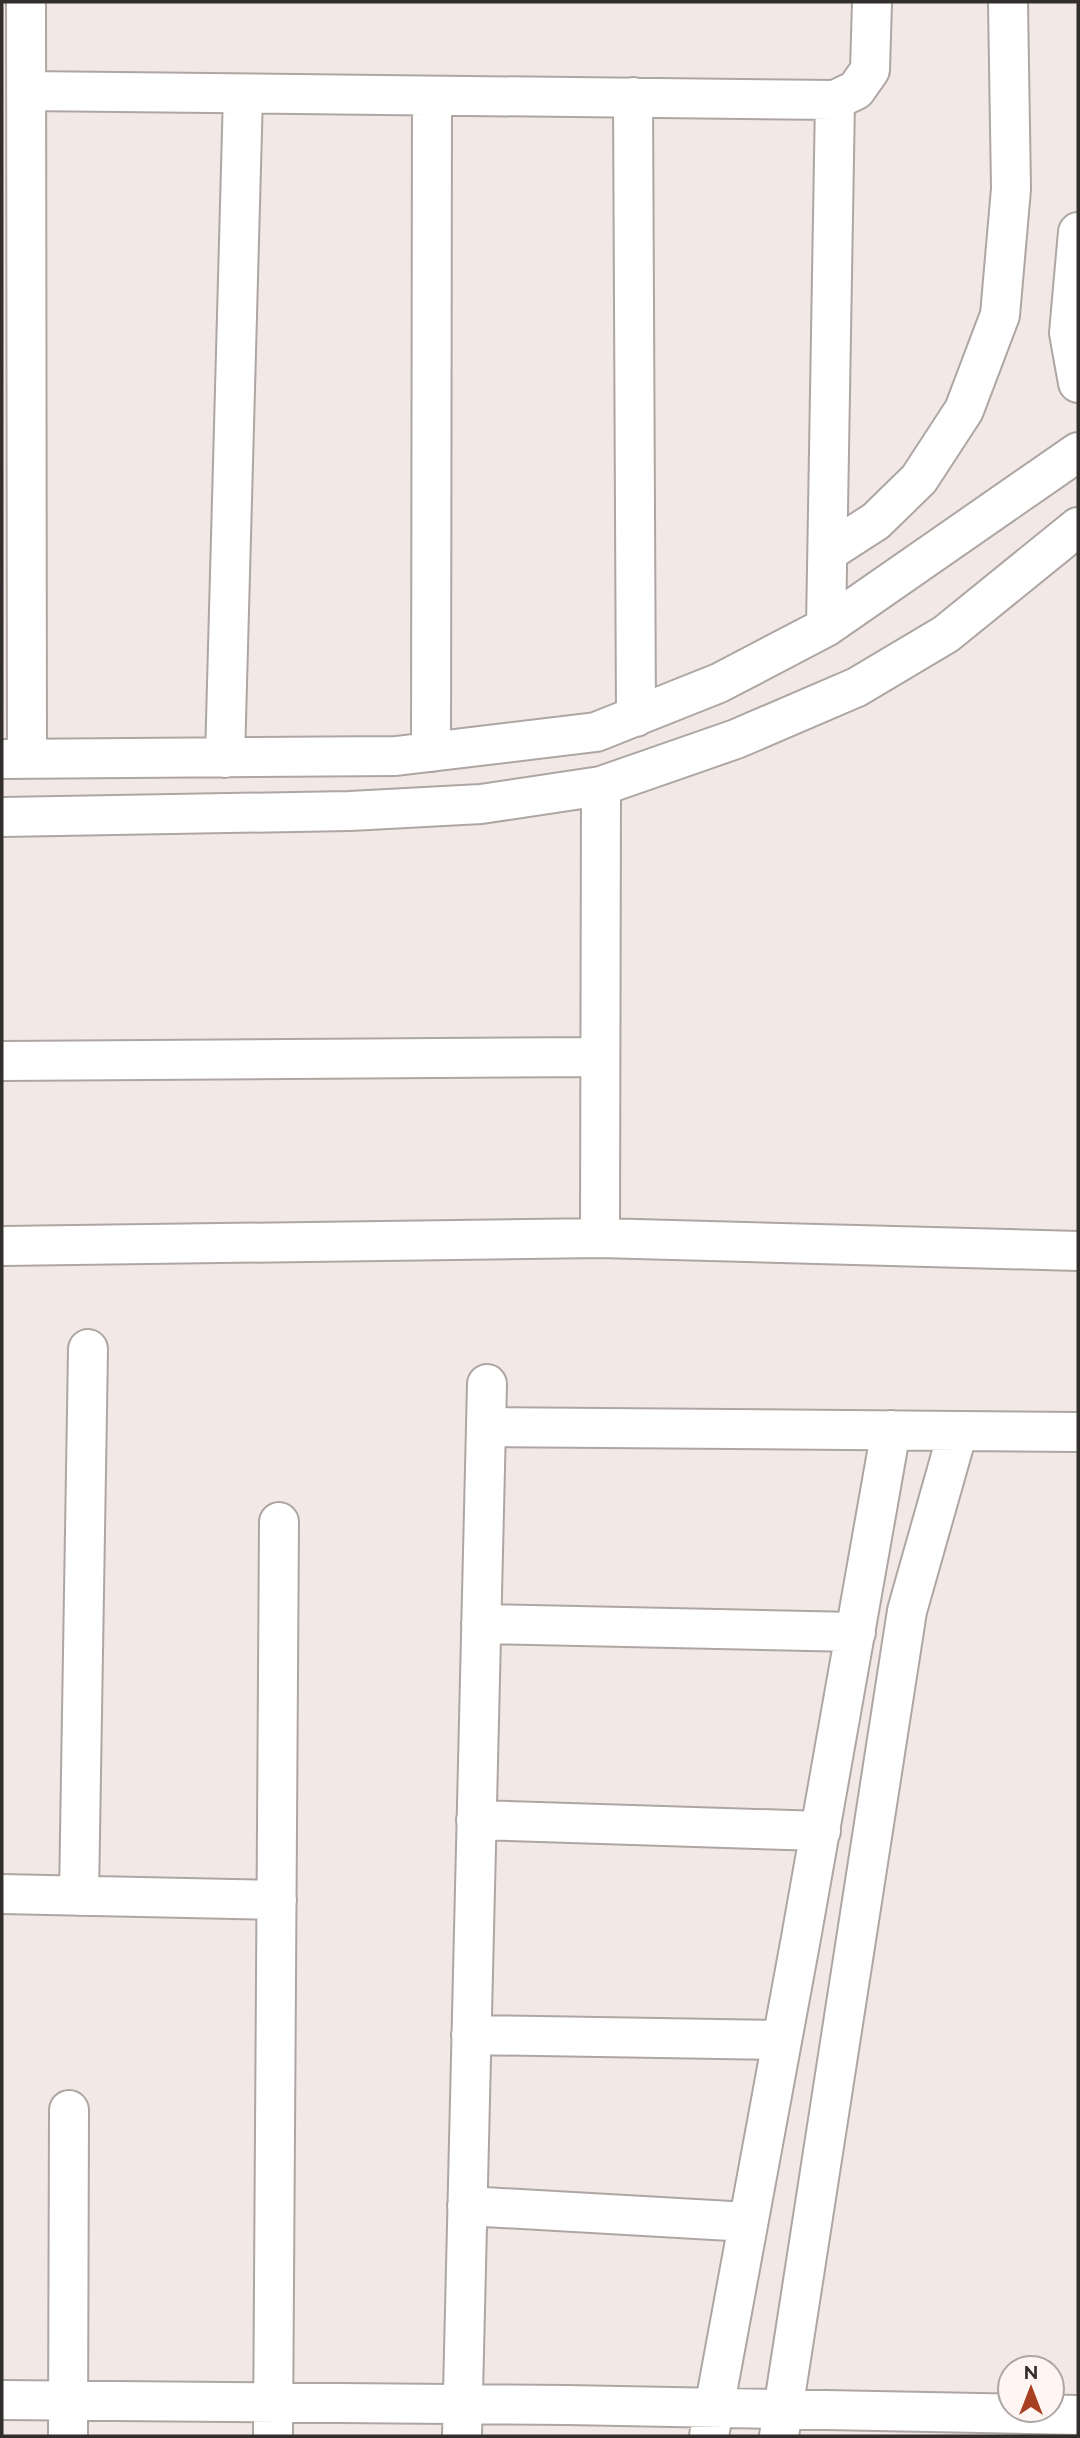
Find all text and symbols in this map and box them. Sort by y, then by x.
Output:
north arrow [996,2354,1066,2424]
text: N [1024,2361,1038,2383]

